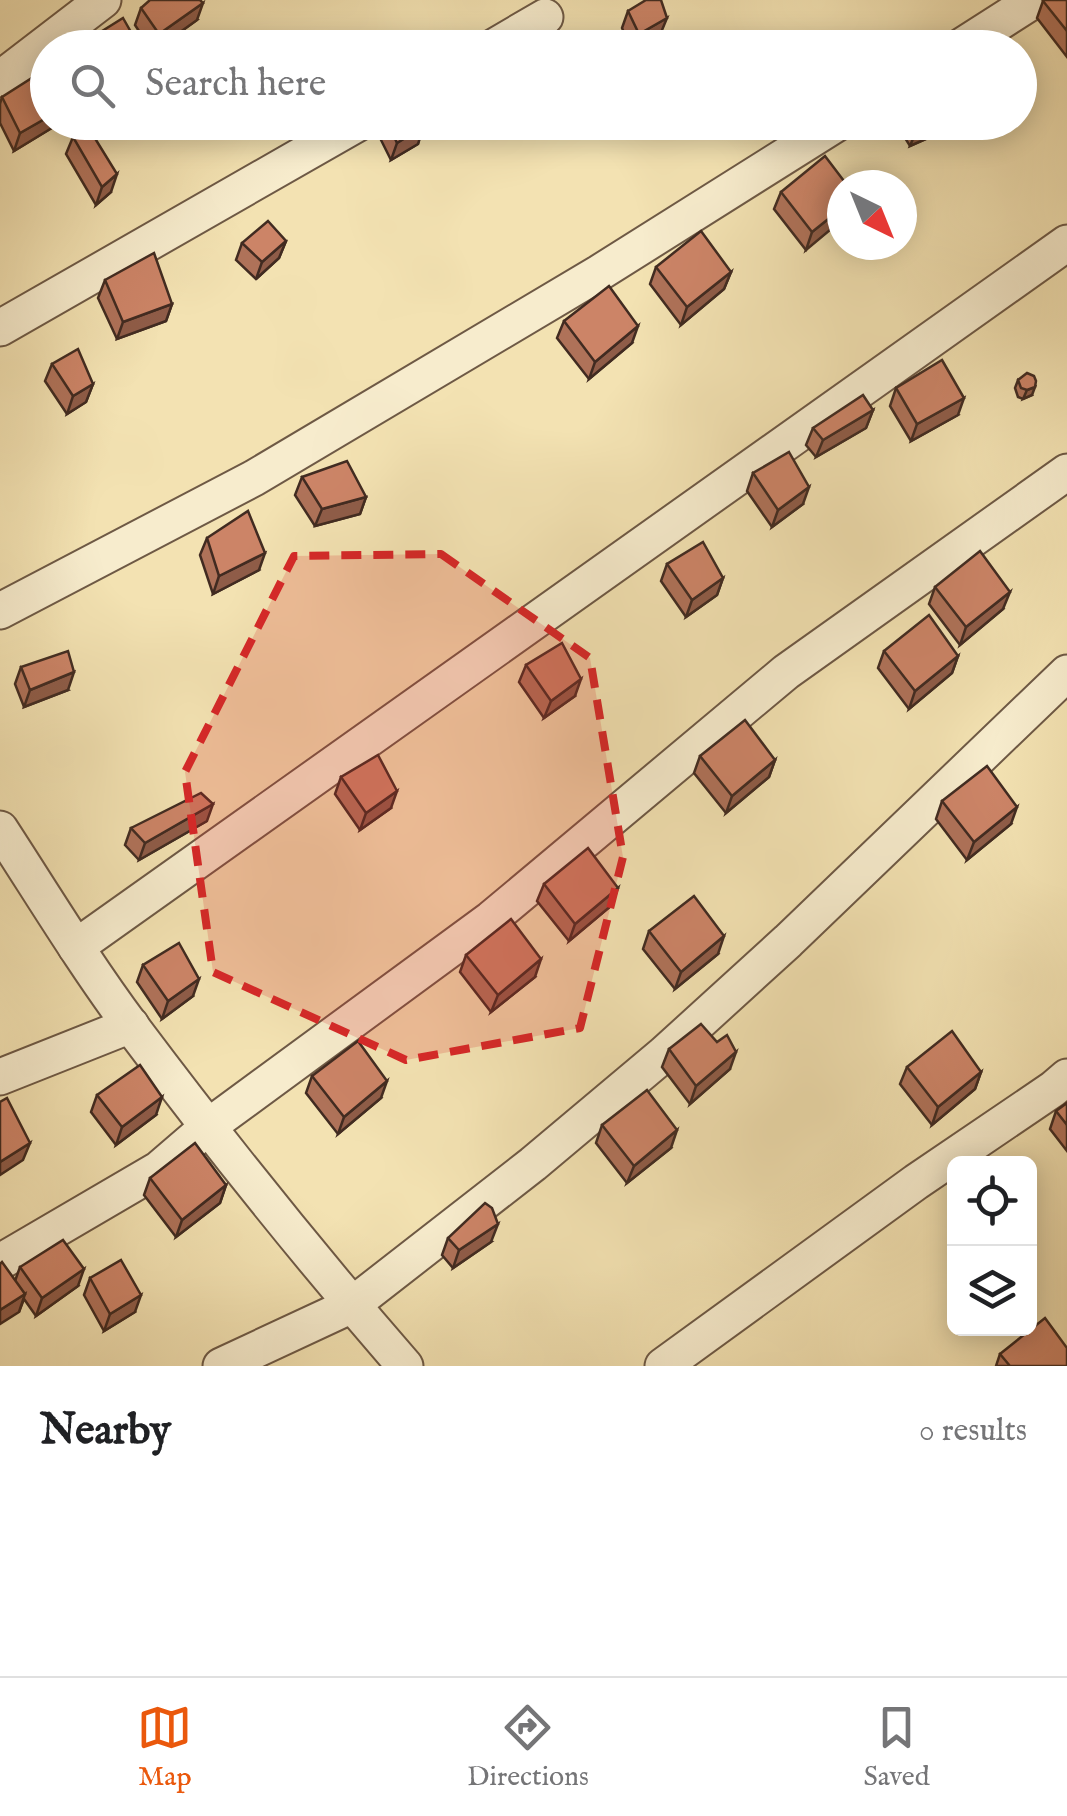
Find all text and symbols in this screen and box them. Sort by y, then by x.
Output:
search box [30,30,1037,140]
icon: search [65,58,120,113]
text: Search here [145,61,326,109]
north arrow [827,170,917,260]
map controls [947,1156,1037,1336]
button: locate [947,1156,1037,1246]
button: layers [947,1246,1037,1336]
text: Nearby [40,1405,171,1458]
text: 0 results [919,1411,1027,1452]
tab: Map [137,1700,192,1795]
tab: Directions [467,1700,589,1795]
tab: Saved [863,1700,930,1795]

